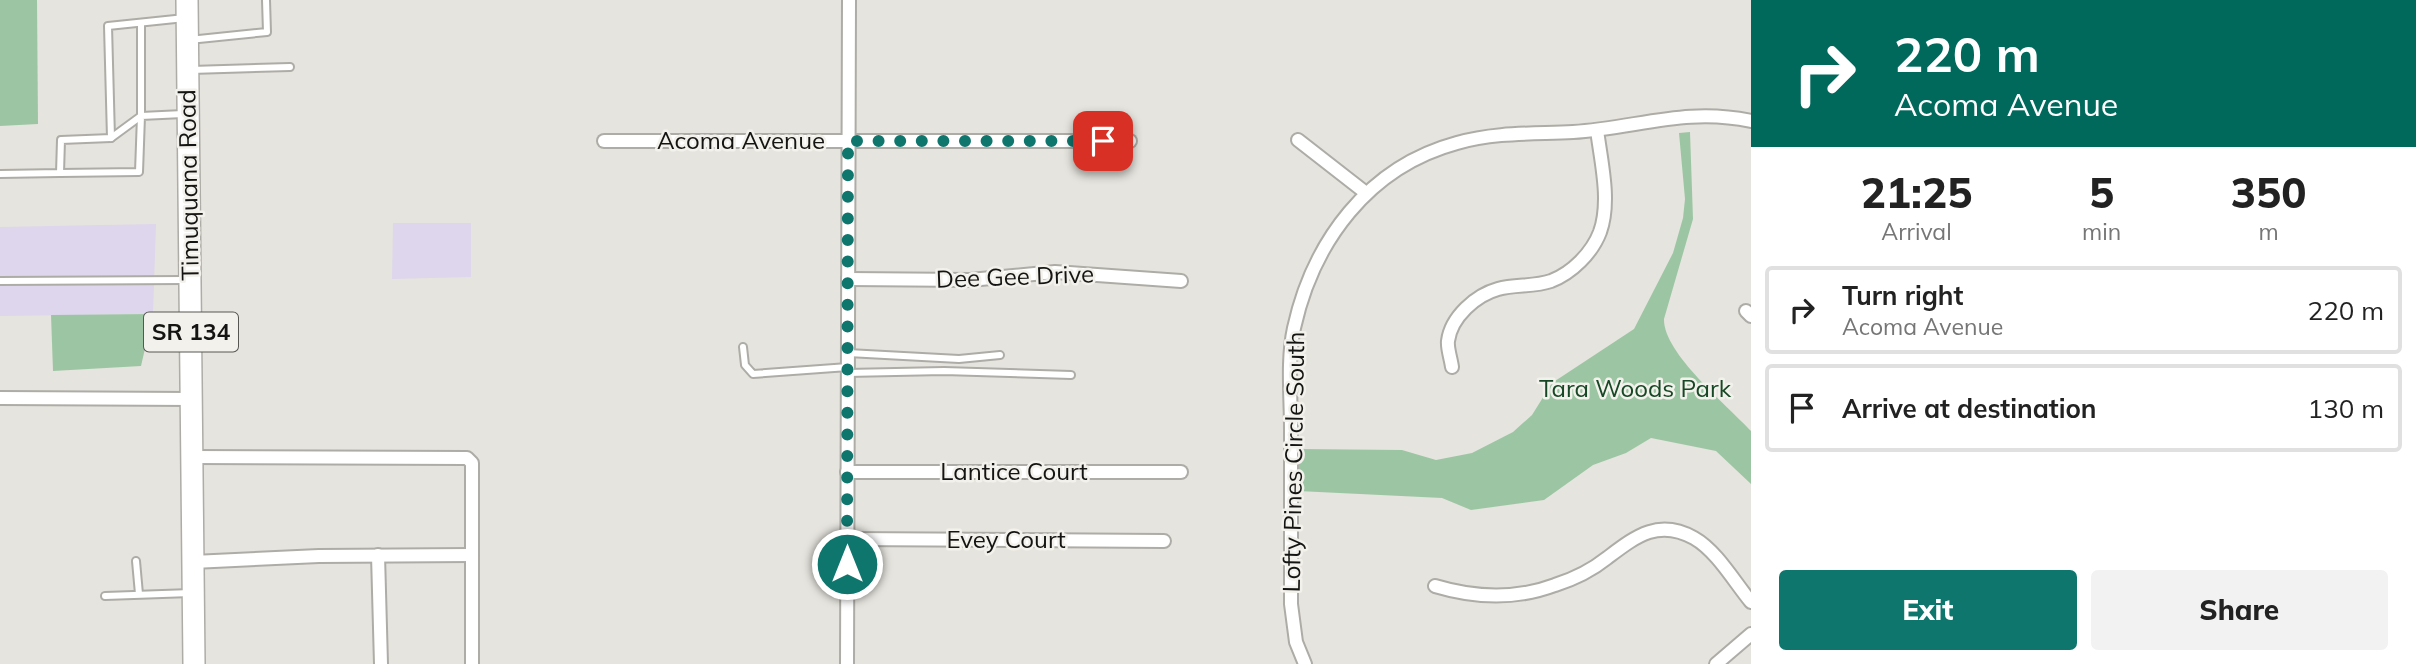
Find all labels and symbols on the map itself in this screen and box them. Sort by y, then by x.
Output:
street label: Timuquana Road [171,89,205,281]
pin [1073,111,1133,171]
street label: Acoma Avenue [657,125,825,155]
street label: Dee Gee Drive [935,258,1095,294]
road number: SR 134 [144,312,238,352]
street label: Lofty Pines Circle South [1276,331,1310,593]
park label: Tara Woods Park [1539,373,1732,403]
street label: Lantice Court [940,456,1088,486]
street label: Evey Court [946,524,1066,554]
position arrow [810,527,884,601]

